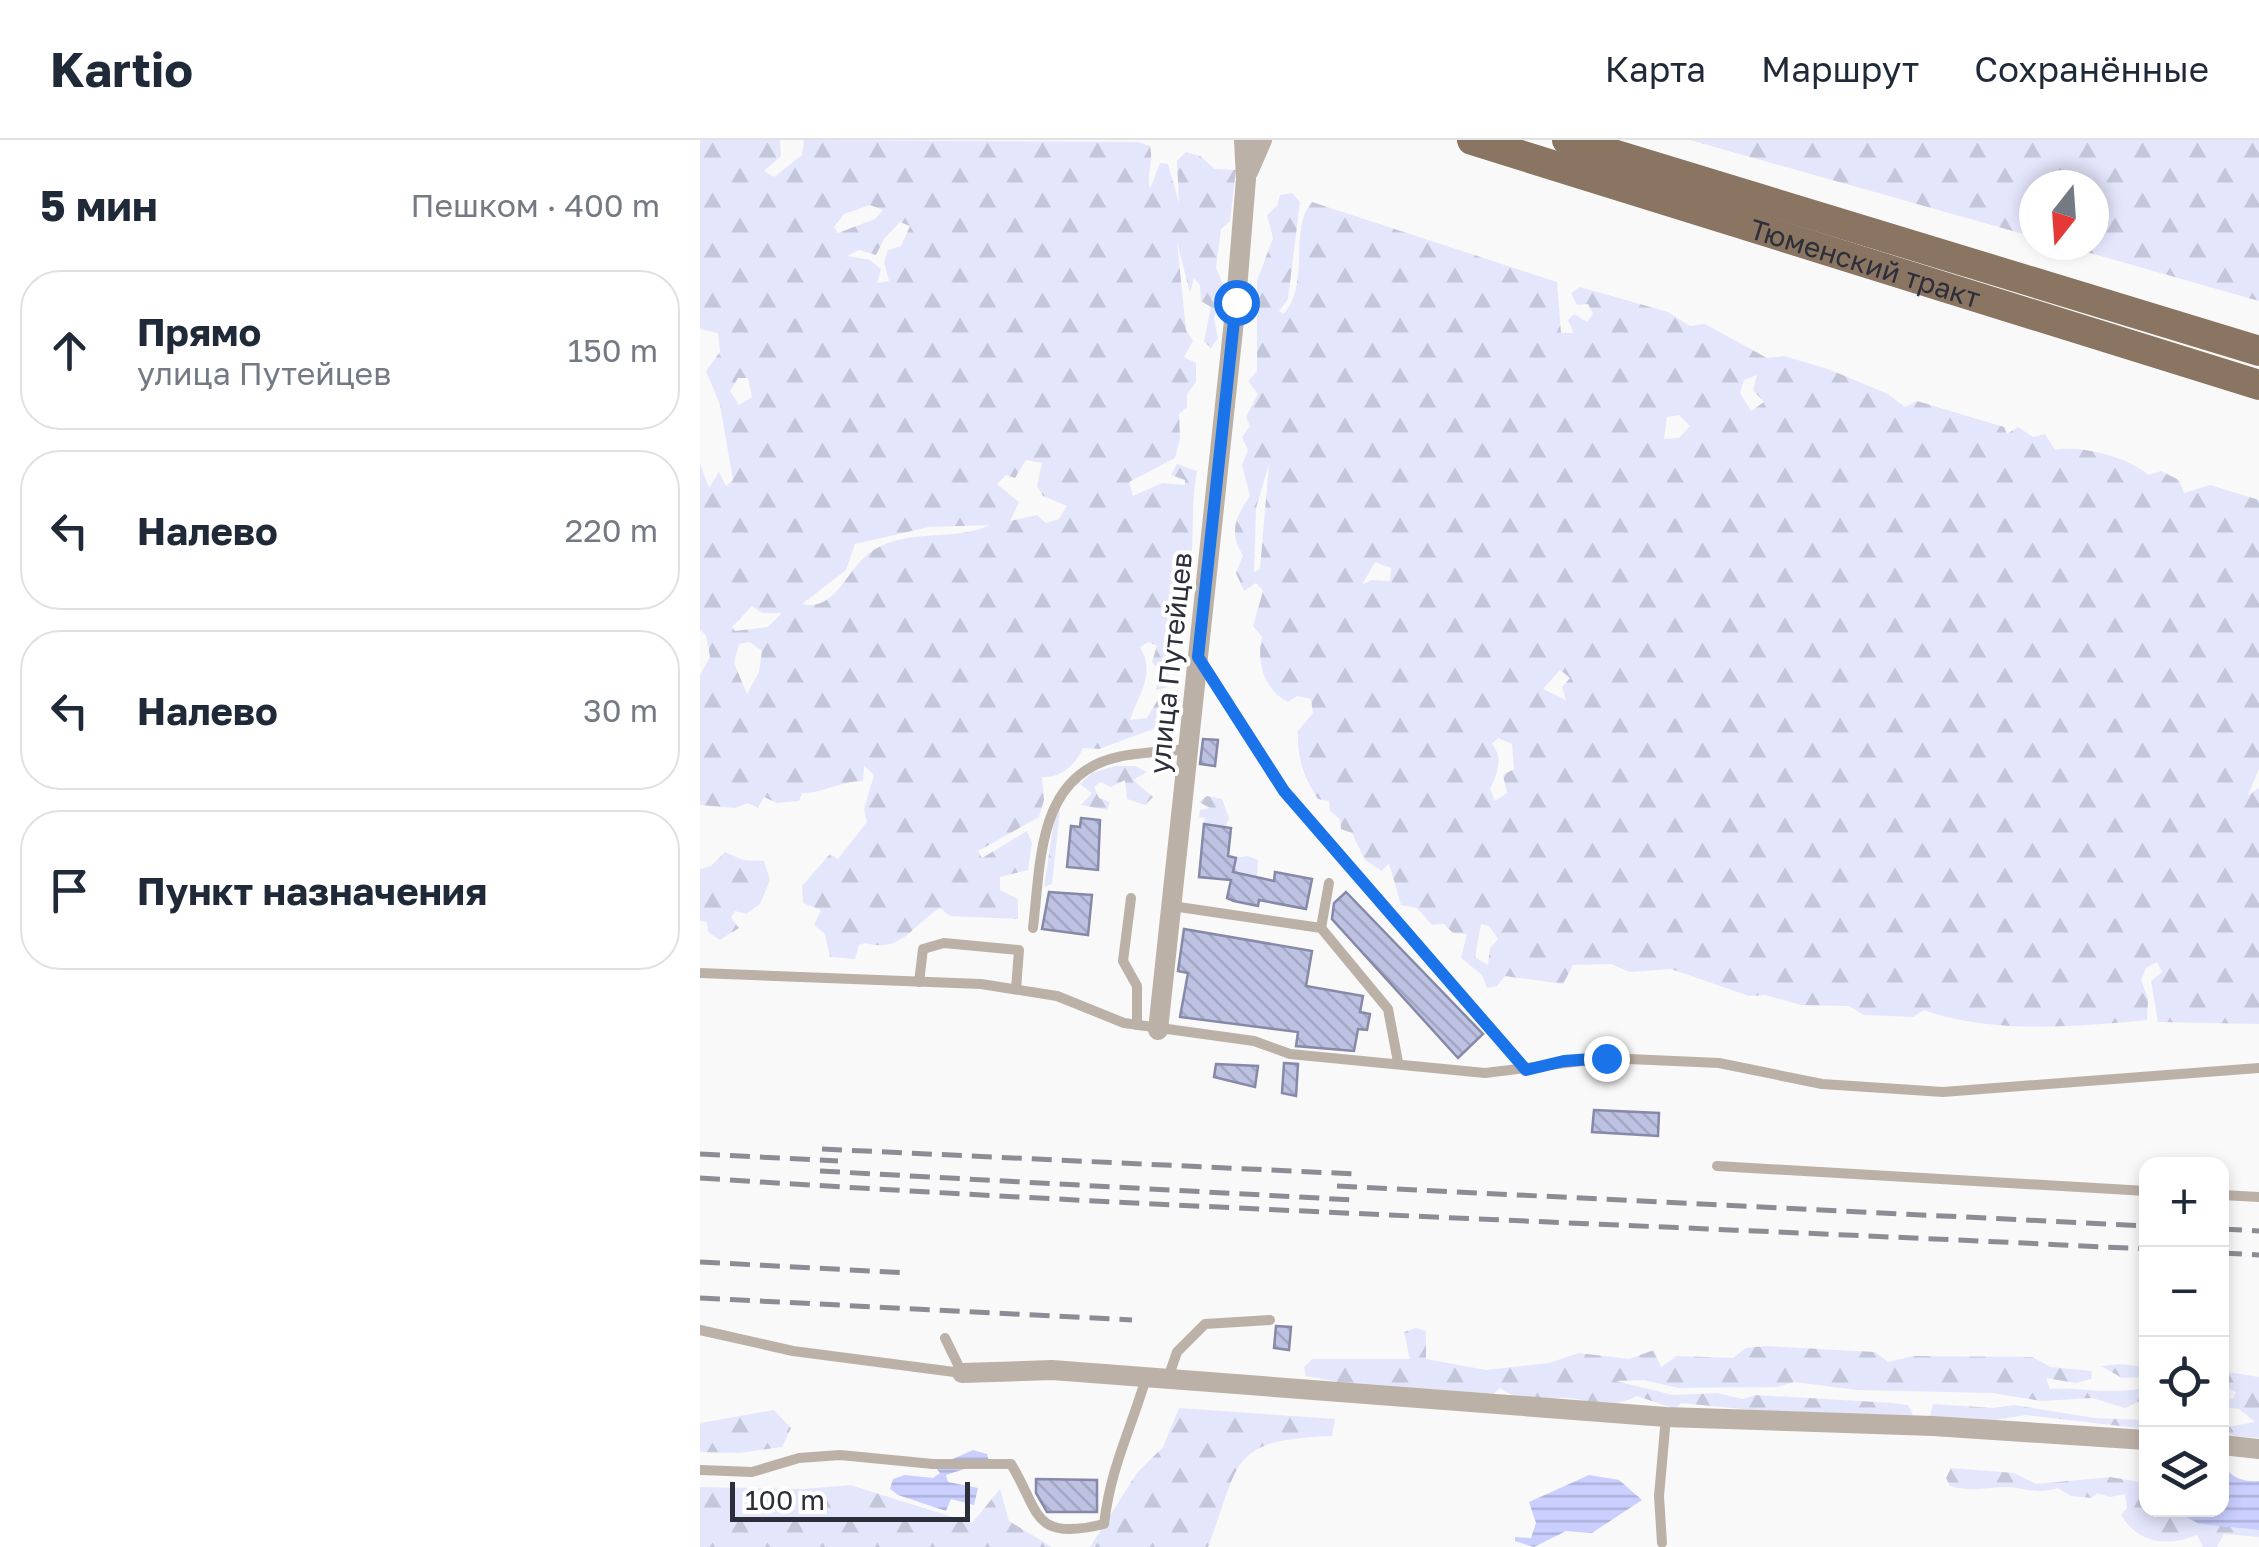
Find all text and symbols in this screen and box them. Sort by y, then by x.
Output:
text: Kartio [50,40,193,98]
text: Карта [1605,48,1706,90]
text: Маршрут [1761,48,1919,90]
text: Сохранённые [1974,48,2209,90]
north arrow [2019,170,2109,260]
text: 5 мин [40,180,158,230]
text: Пешком · 400 m [410,186,660,224]
street label: Тюменский тракт [1746,211,1985,314]
route start [1214,280,1260,326]
text: Прямо [137,309,261,354]
icon: ahead [42,323,97,378]
text: 150 m [568,331,658,369]
text: улица Путейцев [137,354,391,392]
icon: left [42,503,97,558]
text: Налево [137,508,278,553]
text: 220 m [565,511,658,549]
street label: улица Путейцев [1142,551,1198,775]
icon: left [42,683,97,738]
text: Налево [137,688,278,733]
text: 30 m [583,691,658,729]
icon: arrive [42,863,97,918]
text: Пункт назначения [137,868,487,913]
route end [1584,1036,1630,1082]
map controls [2139,1157,2229,1517]
button: + [2139,1157,2229,1247]
button: − [2139,1247,2229,1337]
button: locate [2139,1337,2229,1427]
button: layers [2139,1427,2229,1517]
scale bar [730,1477,970,1522]
text: 100 m [745,1483,825,1516]

